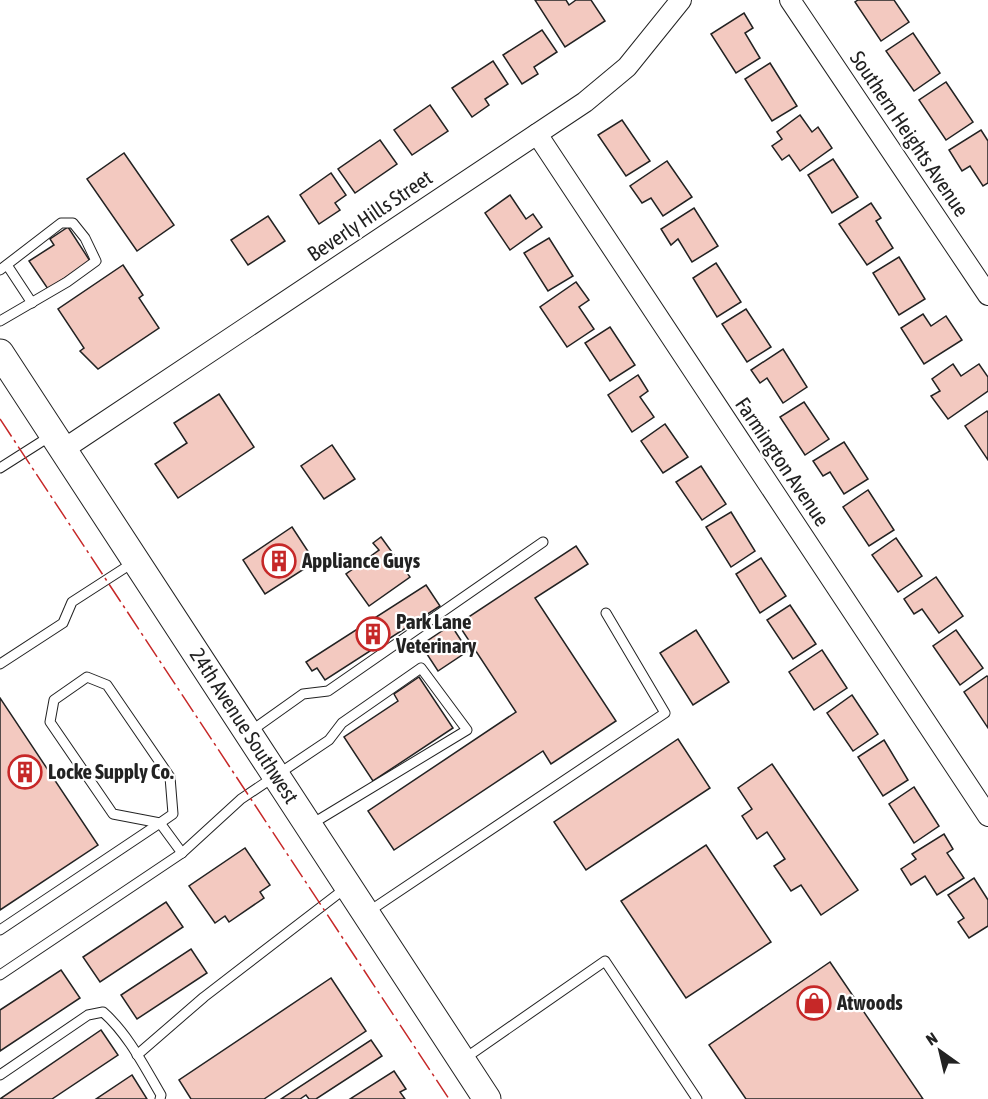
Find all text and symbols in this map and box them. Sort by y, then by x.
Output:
street label: Southern Heights Avenue [846,46,974,221]
street label: Beverly Hills Street [303,165,436,266]
street label: Farmington Avenue [731,393,835,530]
building icon: Appliance Guys [261,543,297,579]
place label: Appliance Guys [301,548,421,572]
place label: Park Lane Veterinary [395,609,477,657]
building icon: Park Lane Veterinary [355,616,391,652]
street label: 24th Avenue Southwest [186,643,304,808]
building icon: Locke Supply Co. [7,754,43,790]
place label: Locke Supply Co. [48,759,174,783]
shop icon: Atwoods [796,985,832,1021]
place label: Atwoods [836,990,903,1014]
north arrow [910,1021,970,1081]
text: N [923,1028,941,1049]

